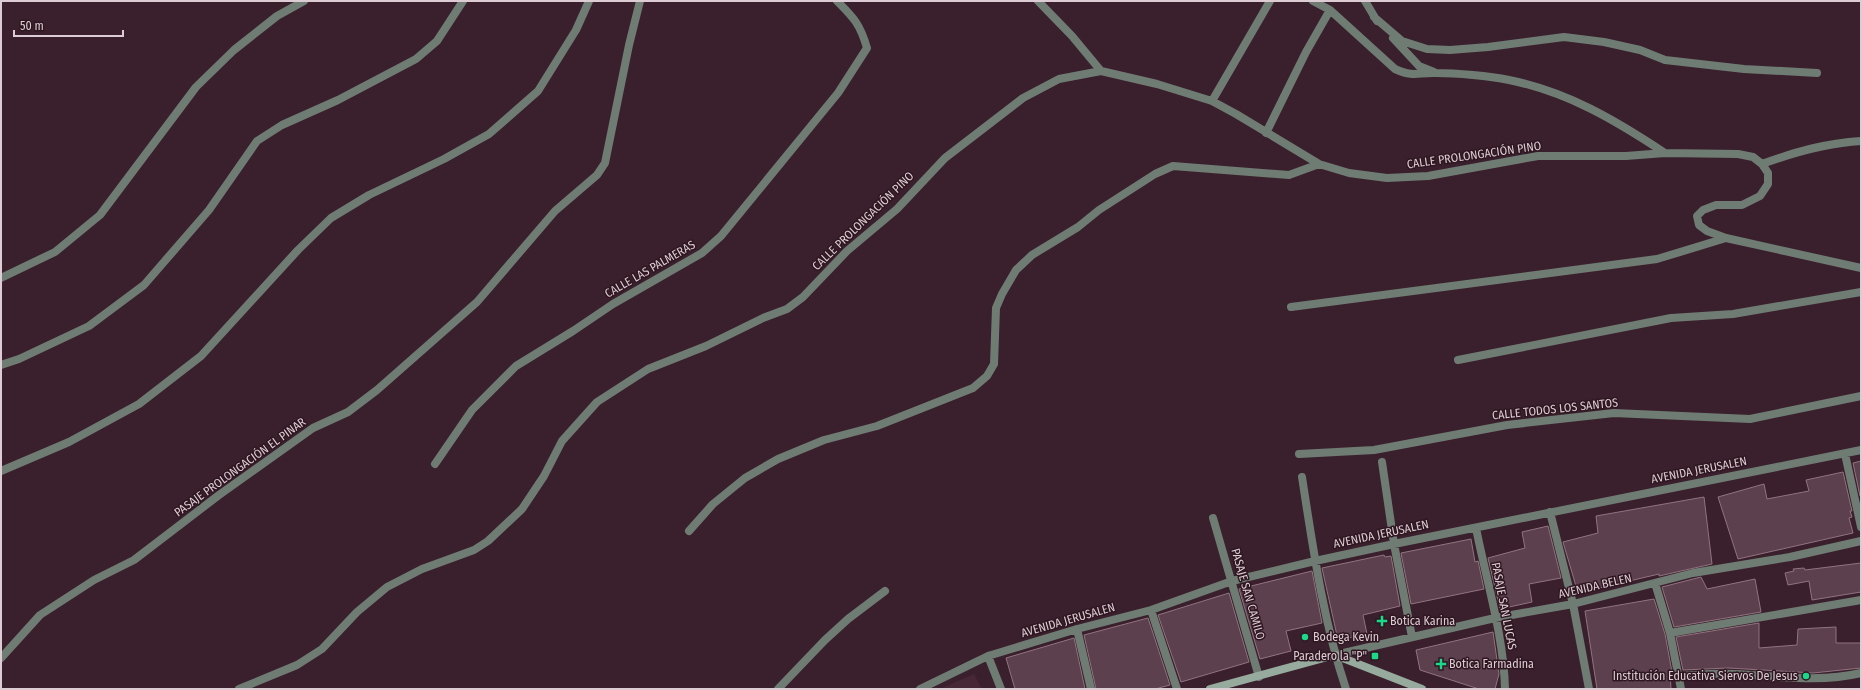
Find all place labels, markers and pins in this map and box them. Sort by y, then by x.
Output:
place label: Botica Karina [1390,614,1455,628]
marker: Botica Karina [1377,616,1387,626]
place label: Bodega Kevin [1313,630,1379,644]
marker: Bodega Kevin [1300,632,1310,642]
place label: Paradero la "P" [1293,649,1367,663]
marker: Paradero la "P" [1370,651,1380,661]
place label: Botica Farmadina [1449,657,1534,671]
marker: Botica Farmadina [1436,659,1446,669]
place label: Institución Educativa Siervos De Jesus [1613,669,1798,683]
marker: Institución Educativa Siervos De Jesus [1801,671,1811,681]

